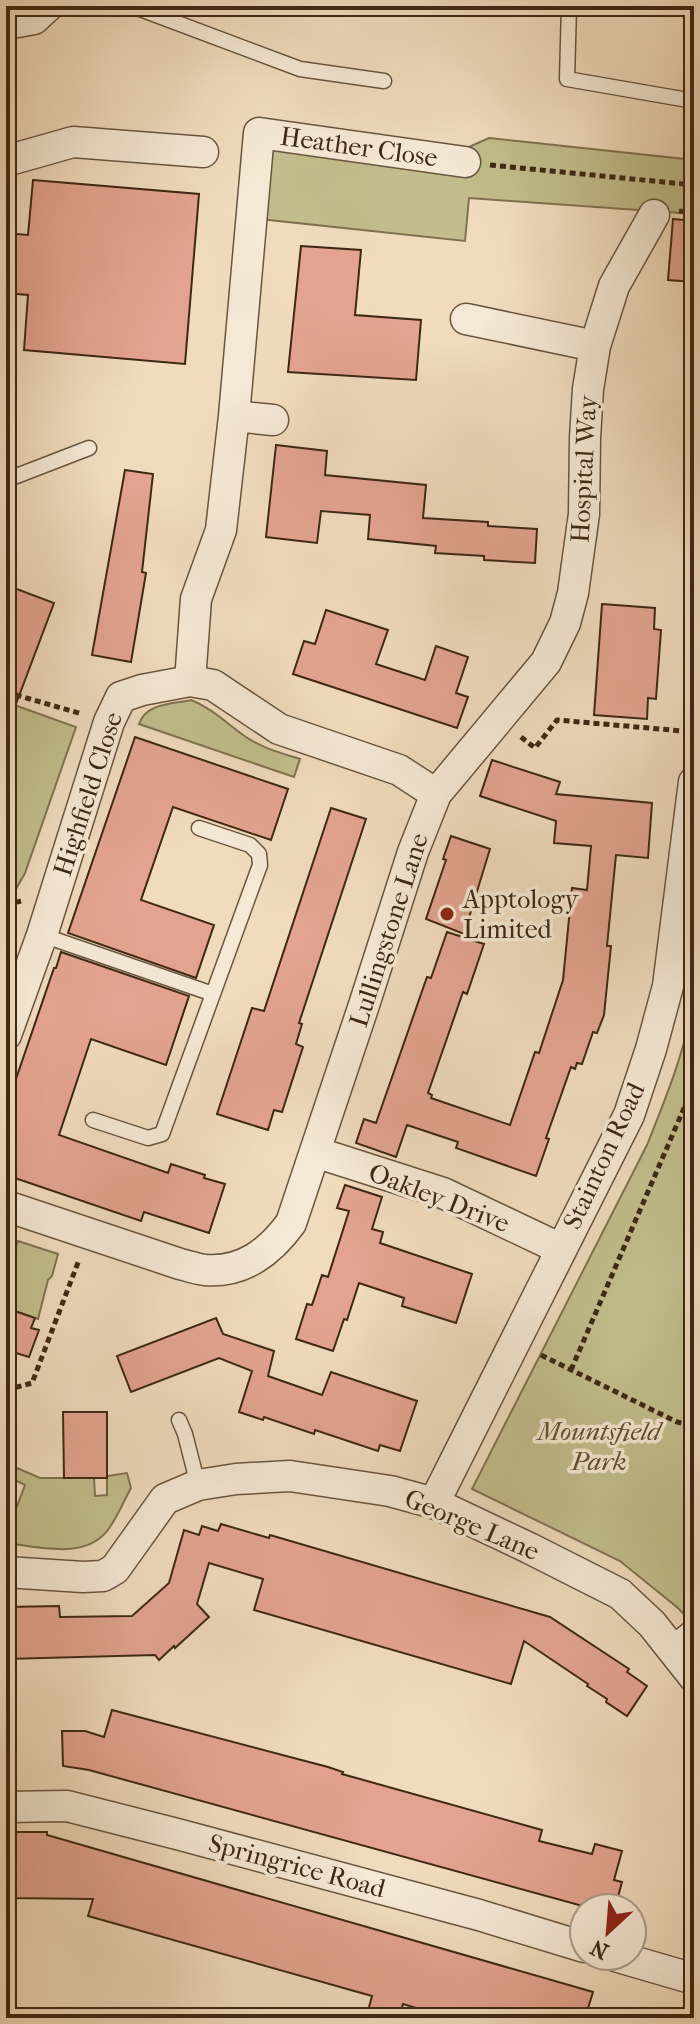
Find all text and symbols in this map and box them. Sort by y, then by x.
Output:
street label: Heather Close [278,121,440,173]
street label: Hospital Way [565,393,603,544]
street label: Highfield Close [47,708,129,880]
street label: Lullingstone Lane [343,829,435,1031]
place label: Apptology Limited [462,884,580,945]
marker: Apptology Limited [438,905,456,923]
street label: Stainton Road [557,1077,652,1234]
street label: Oakley Drive [364,1157,514,1239]
park label: Mountsfield Park [536,1416,664,1477]
street label: George Lane [400,1483,544,1567]
street label: Springrice Road [205,1828,390,1905]
north arrow [568,1892,648,1972]
text: N [586,1934,613,1964]

